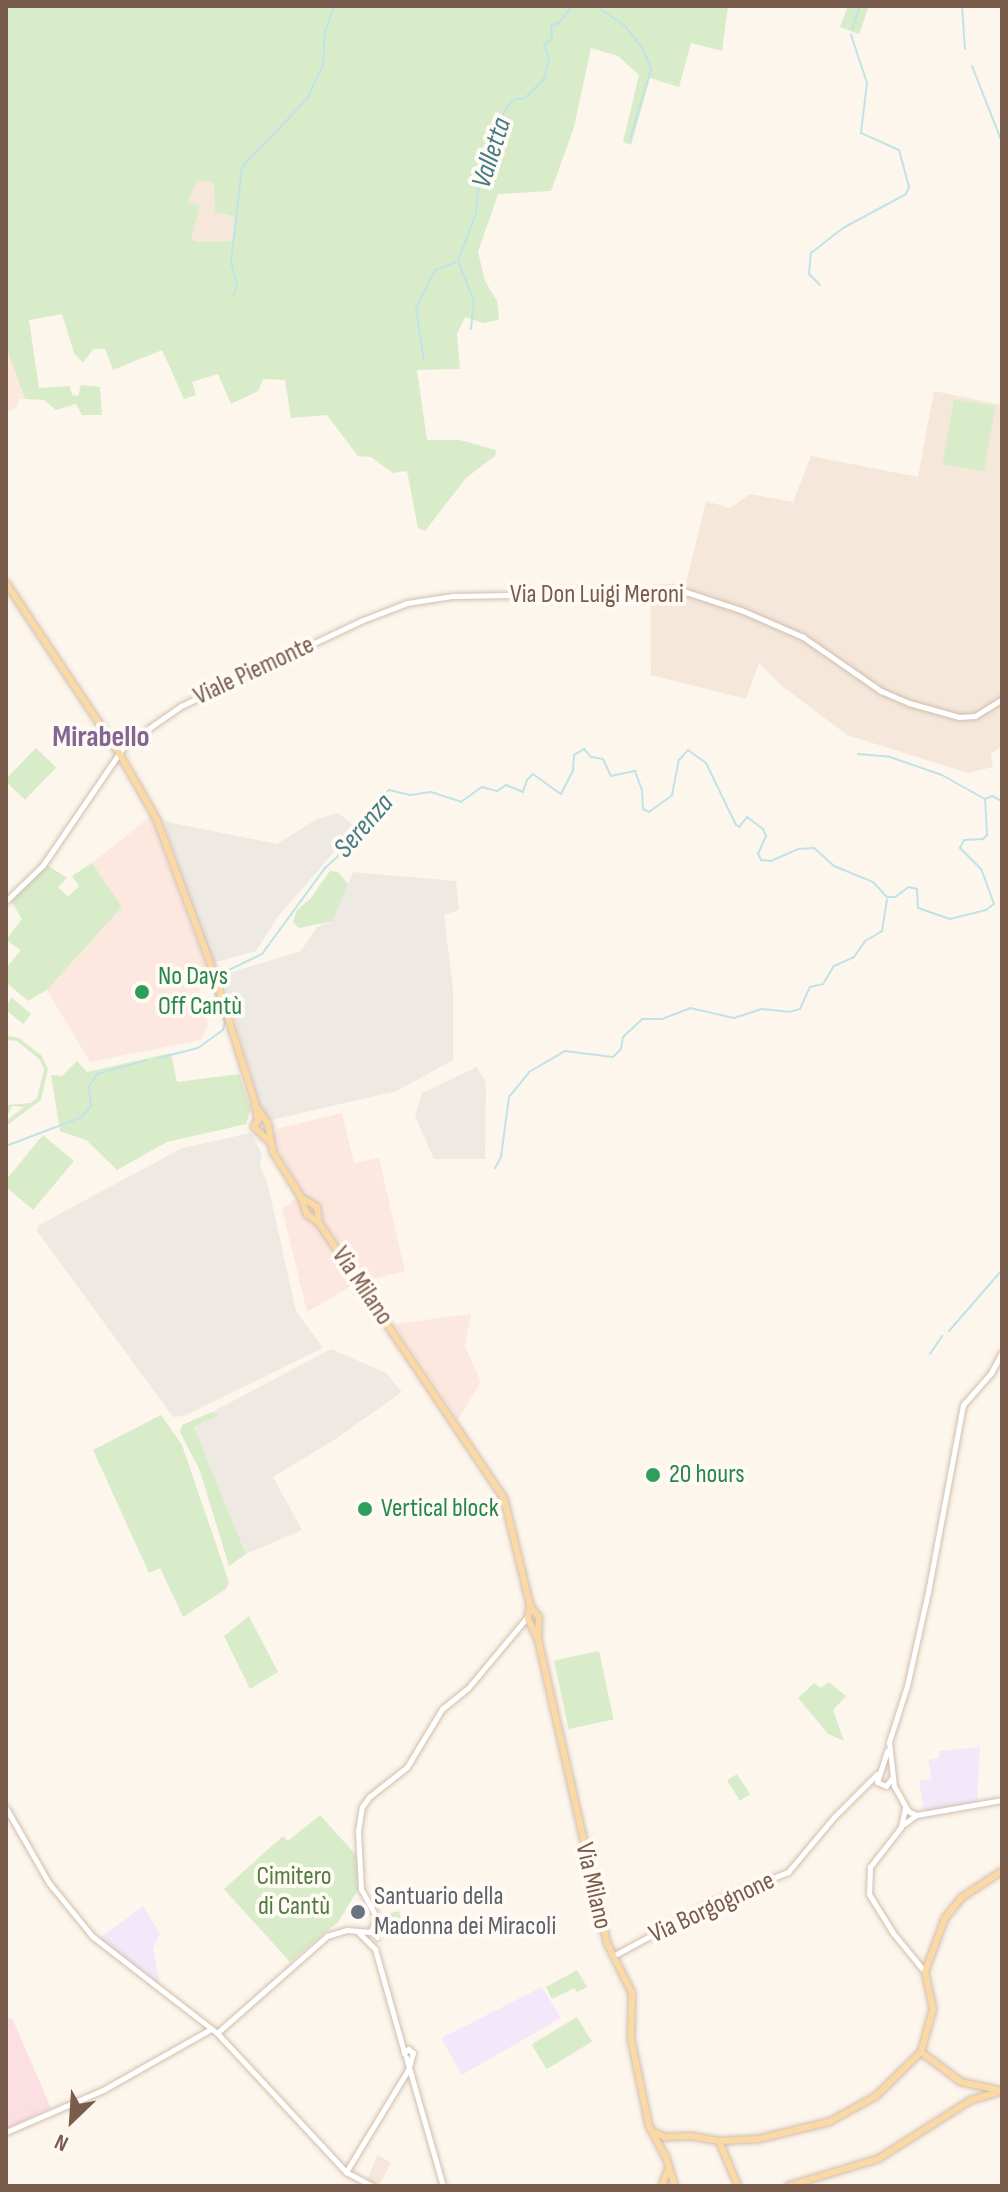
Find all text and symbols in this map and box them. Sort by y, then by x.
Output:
water label: Valletta [465,114,519,192]
street label: Via Don Luigi Meroni [510,579,684,611]
street label: Viale Piemonte [189,630,319,712]
district label: Mirabello [52,719,150,755]
water label: Serenza [327,787,401,865]
place label: No Days Off Cantù [158,961,242,1022]
marker: No Days Off Cantù [133,983,151,1001]
street label: Via Milano [325,1241,399,1331]
place label: 20 hours [669,1459,745,1491]
marker: 20 hours [644,1466,662,1484]
place label: Vertical block [381,1493,499,1525]
marker: Vertical block [356,1500,374,1518]
street label: Via Milano [568,1840,618,1932]
park label: Cimitero di Cantù [257,1861,331,1922]
street label: Via Borgognone [644,1865,780,1951]
place label: Santuario della Madonna dei Miracoli [374,1881,556,1942]
marker: Santuario della Madonna dei Miracoli [349,1903,367,1921]
north arrow [32,2080,112,2160]
text: N [51,2127,73,2157]

